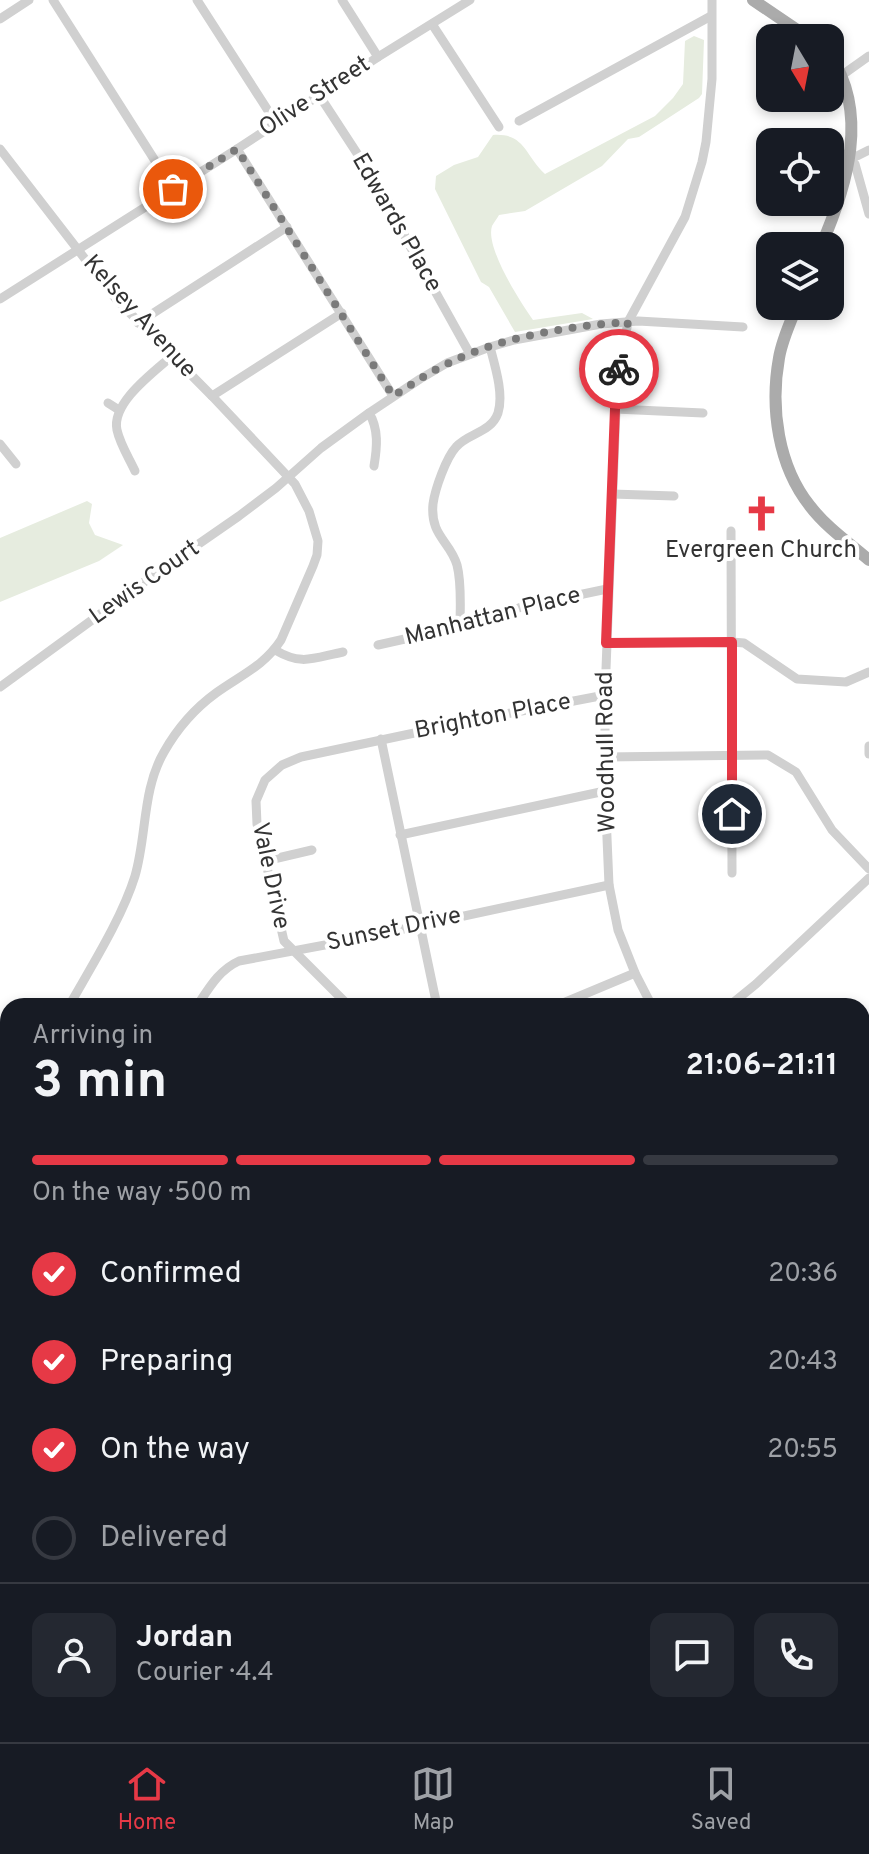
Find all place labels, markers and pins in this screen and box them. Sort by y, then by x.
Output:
pin [139,155,207,223]
church icon: Evergreen Church [742,495,780,533]
place label: Evergreen Church [665,536,857,566]
pin [698,780,766,848]

